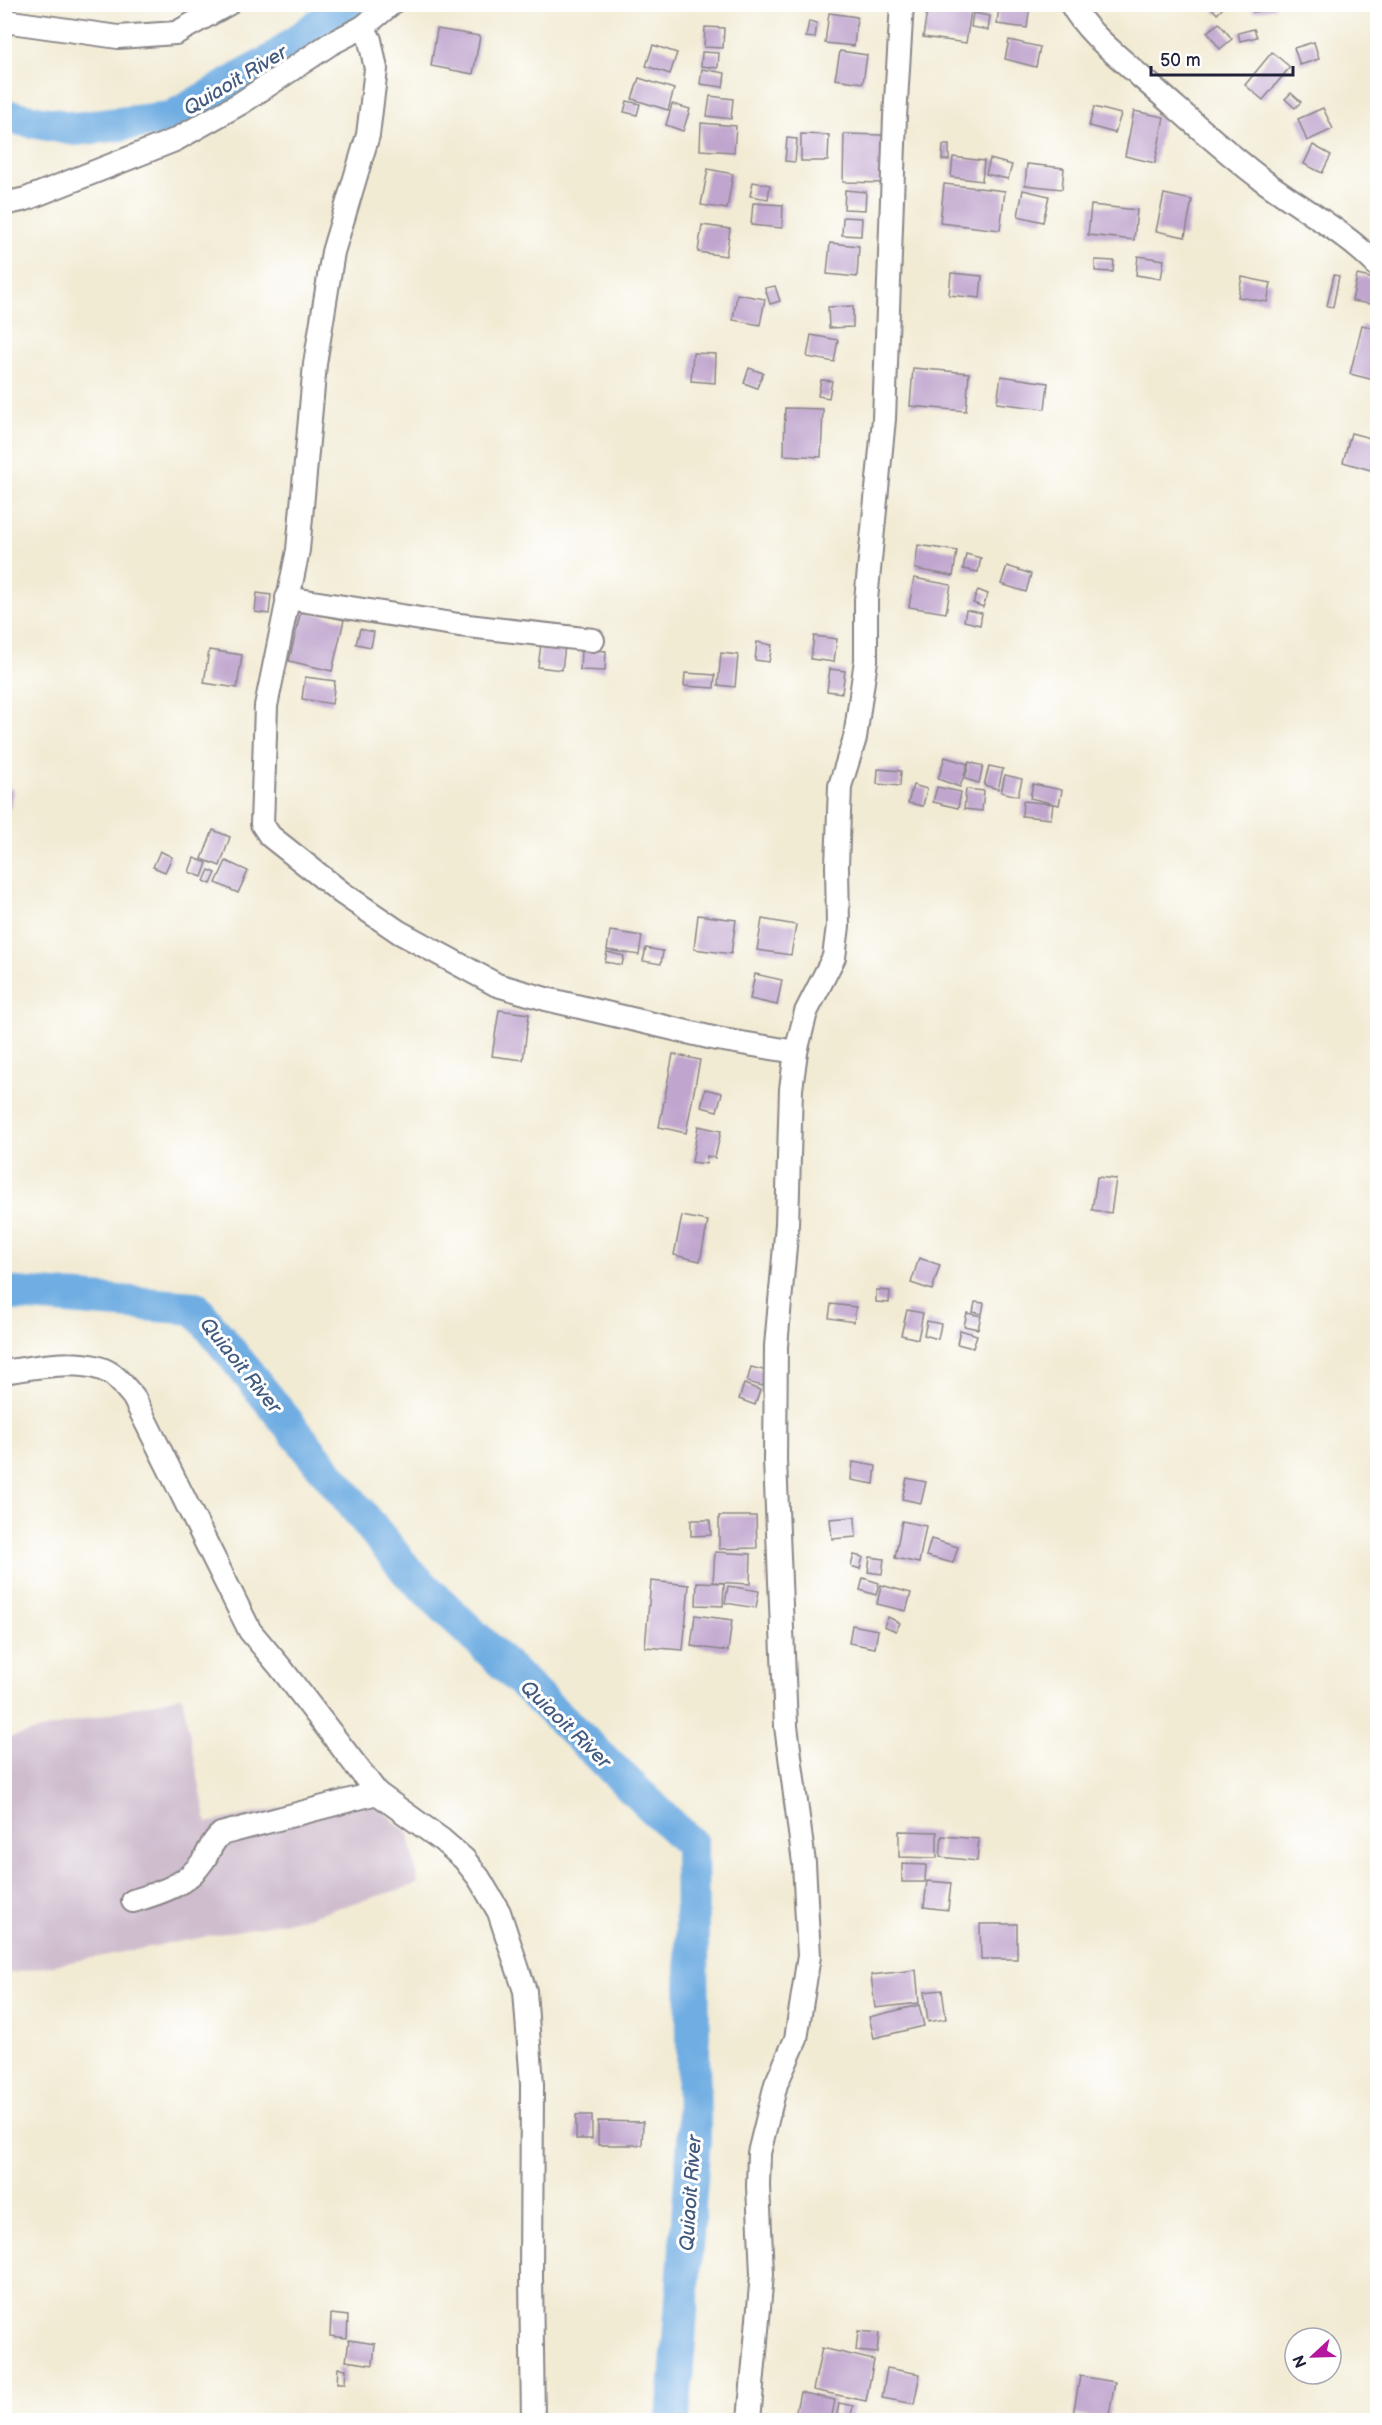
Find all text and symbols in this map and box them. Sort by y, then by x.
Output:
scale bar [1151,39,1294,77]
water label: Quiaoit River [179,40,293,121]
text: 50 m [1160,50,1201,71]
water label: Quiaoit River [194,1313,287,1420]
water label: Quiaoit River [515,1676,617,1775]
water label: Quiaoit River [675,2132,707,2252]
north arrow [1283,2326,1343,2386]
text: N [1289,2352,1312,2370]

